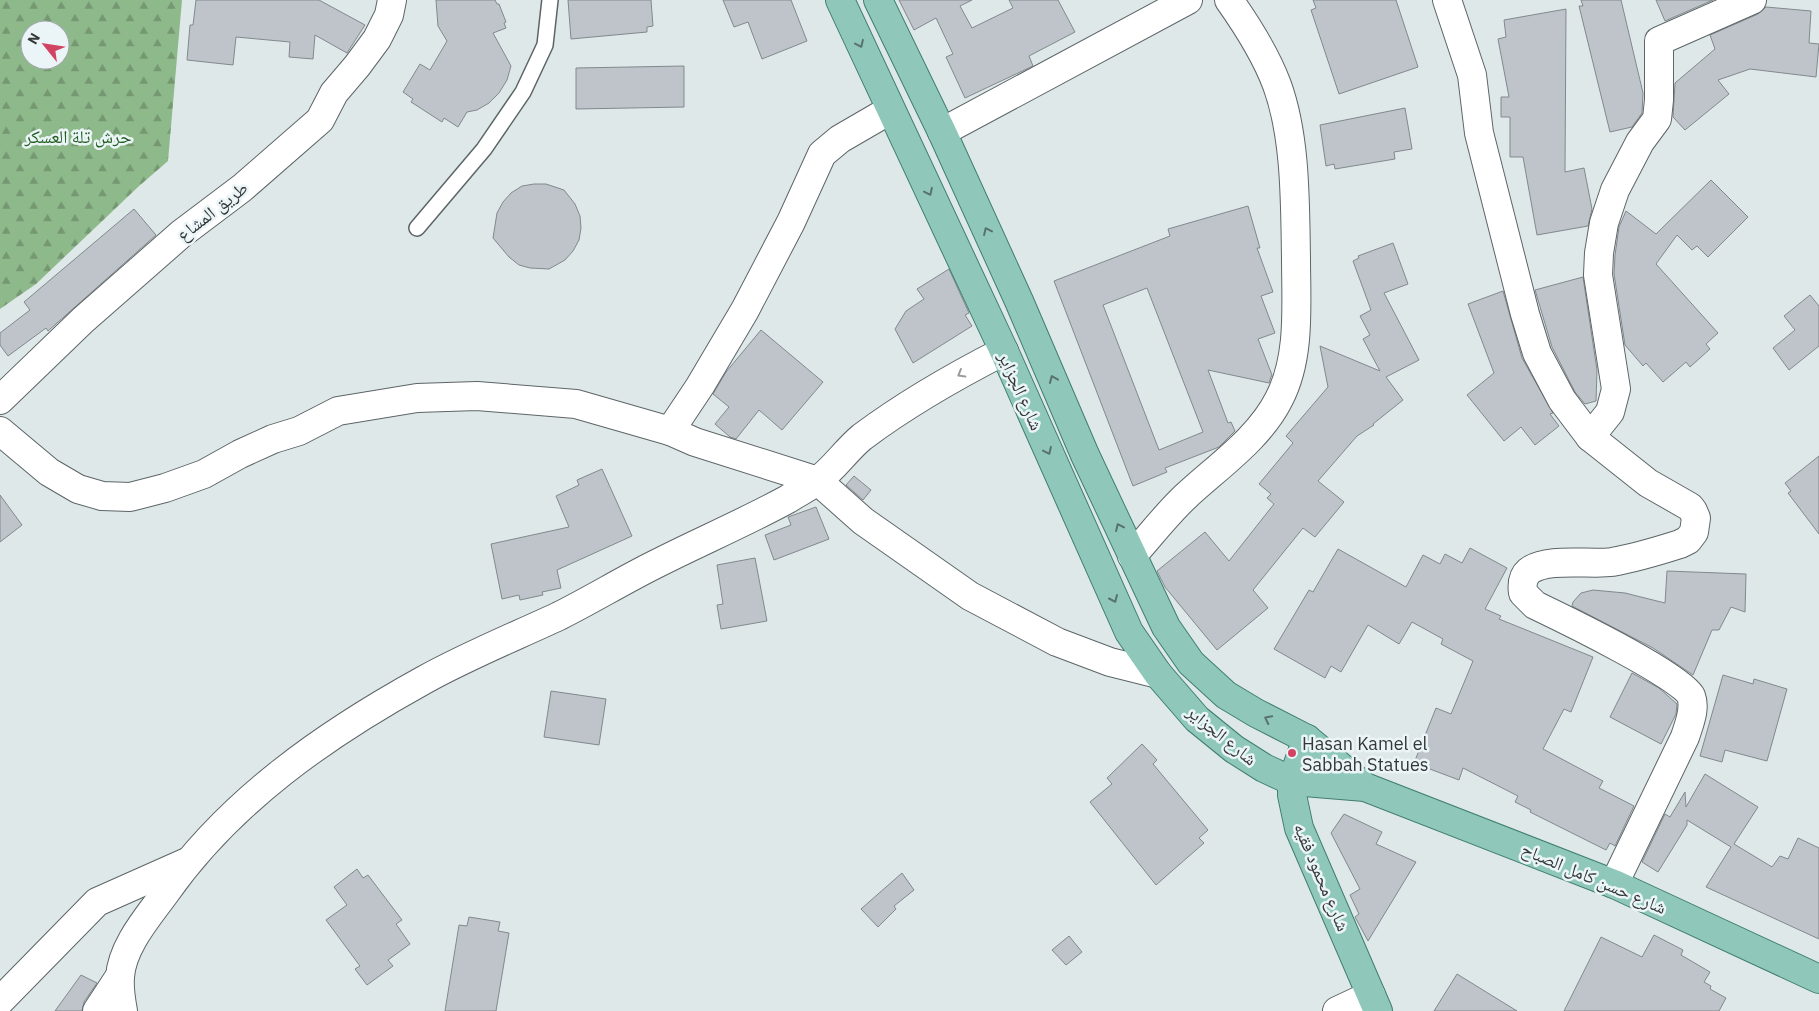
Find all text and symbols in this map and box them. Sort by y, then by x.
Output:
north arrow [20,20,70,70]
text: N [23,30,44,47]
one-way arrow [854,39,865,48]
park label: حرش تلة العسكر [23,125,132,148]
street label: طريق المشاع [172,176,252,246]
one-way arrow [923,187,933,196]
one-way arrow [982,227,993,236]
street label: شارع الجزاير [993,347,1048,434]
one-way arrow [957,367,966,377]
one-way arrow [1048,375,1059,384]
one-way arrow [1041,446,1052,455]
one-way arrow [1115,524,1125,533]
one-way arrow [1108,594,1119,603]
street label: شارع الجزاير [1182,699,1262,770]
one-way arrow [1264,715,1273,725]
place label: Hasan Kamel el Sabbah Statues [1302,732,1429,776]
marker: Hasan Kamel el Sabbah Statues [1286,747,1298,759]
street label: شارع محمود فقيه [1289,819,1355,935]
street label: شارع حسن كامل الصباح [1518,837,1670,920]

